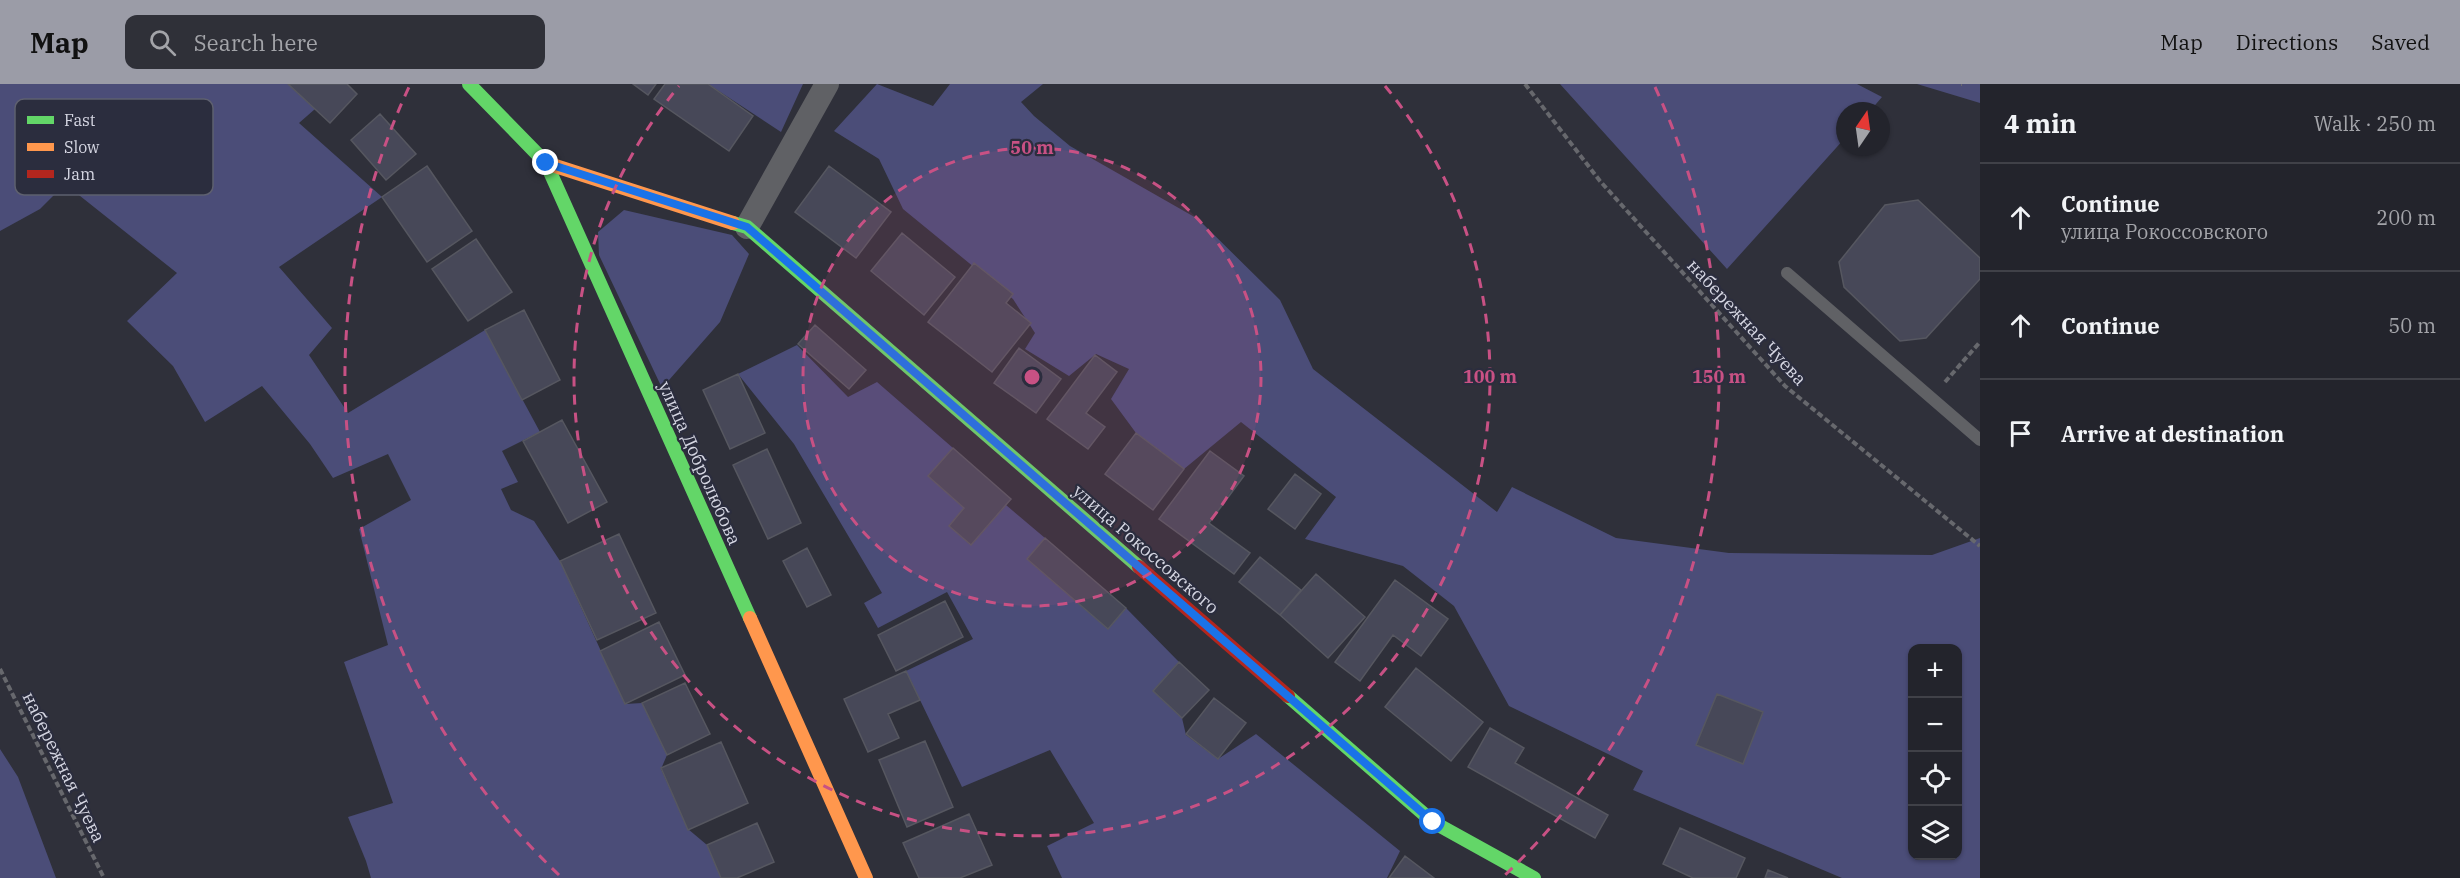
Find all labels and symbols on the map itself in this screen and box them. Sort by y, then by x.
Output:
legend [15,99,213,195]
north arrow [1836,102,1890,156]
text: Fast [64,110,96,130]
text: 50 m [1010,136,1054,159]
text: Slow [64,137,100,157]
route end [532,149,558,175]
text: Jam [64,164,95,184]
street label: набережная Чуева [1682,254,1812,390]
text: 100 m [1463,365,1518,388]
text: 150 m [1692,365,1747,388]
centre of rings [1022,367,1042,387]
street label: улица Добролюбова [654,378,747,549]
street label: улица Рокоссовского [1068,479,1224,619]
street label: набережная Чуева [18,688,111,846]
route start [1419,808,1445,834]

